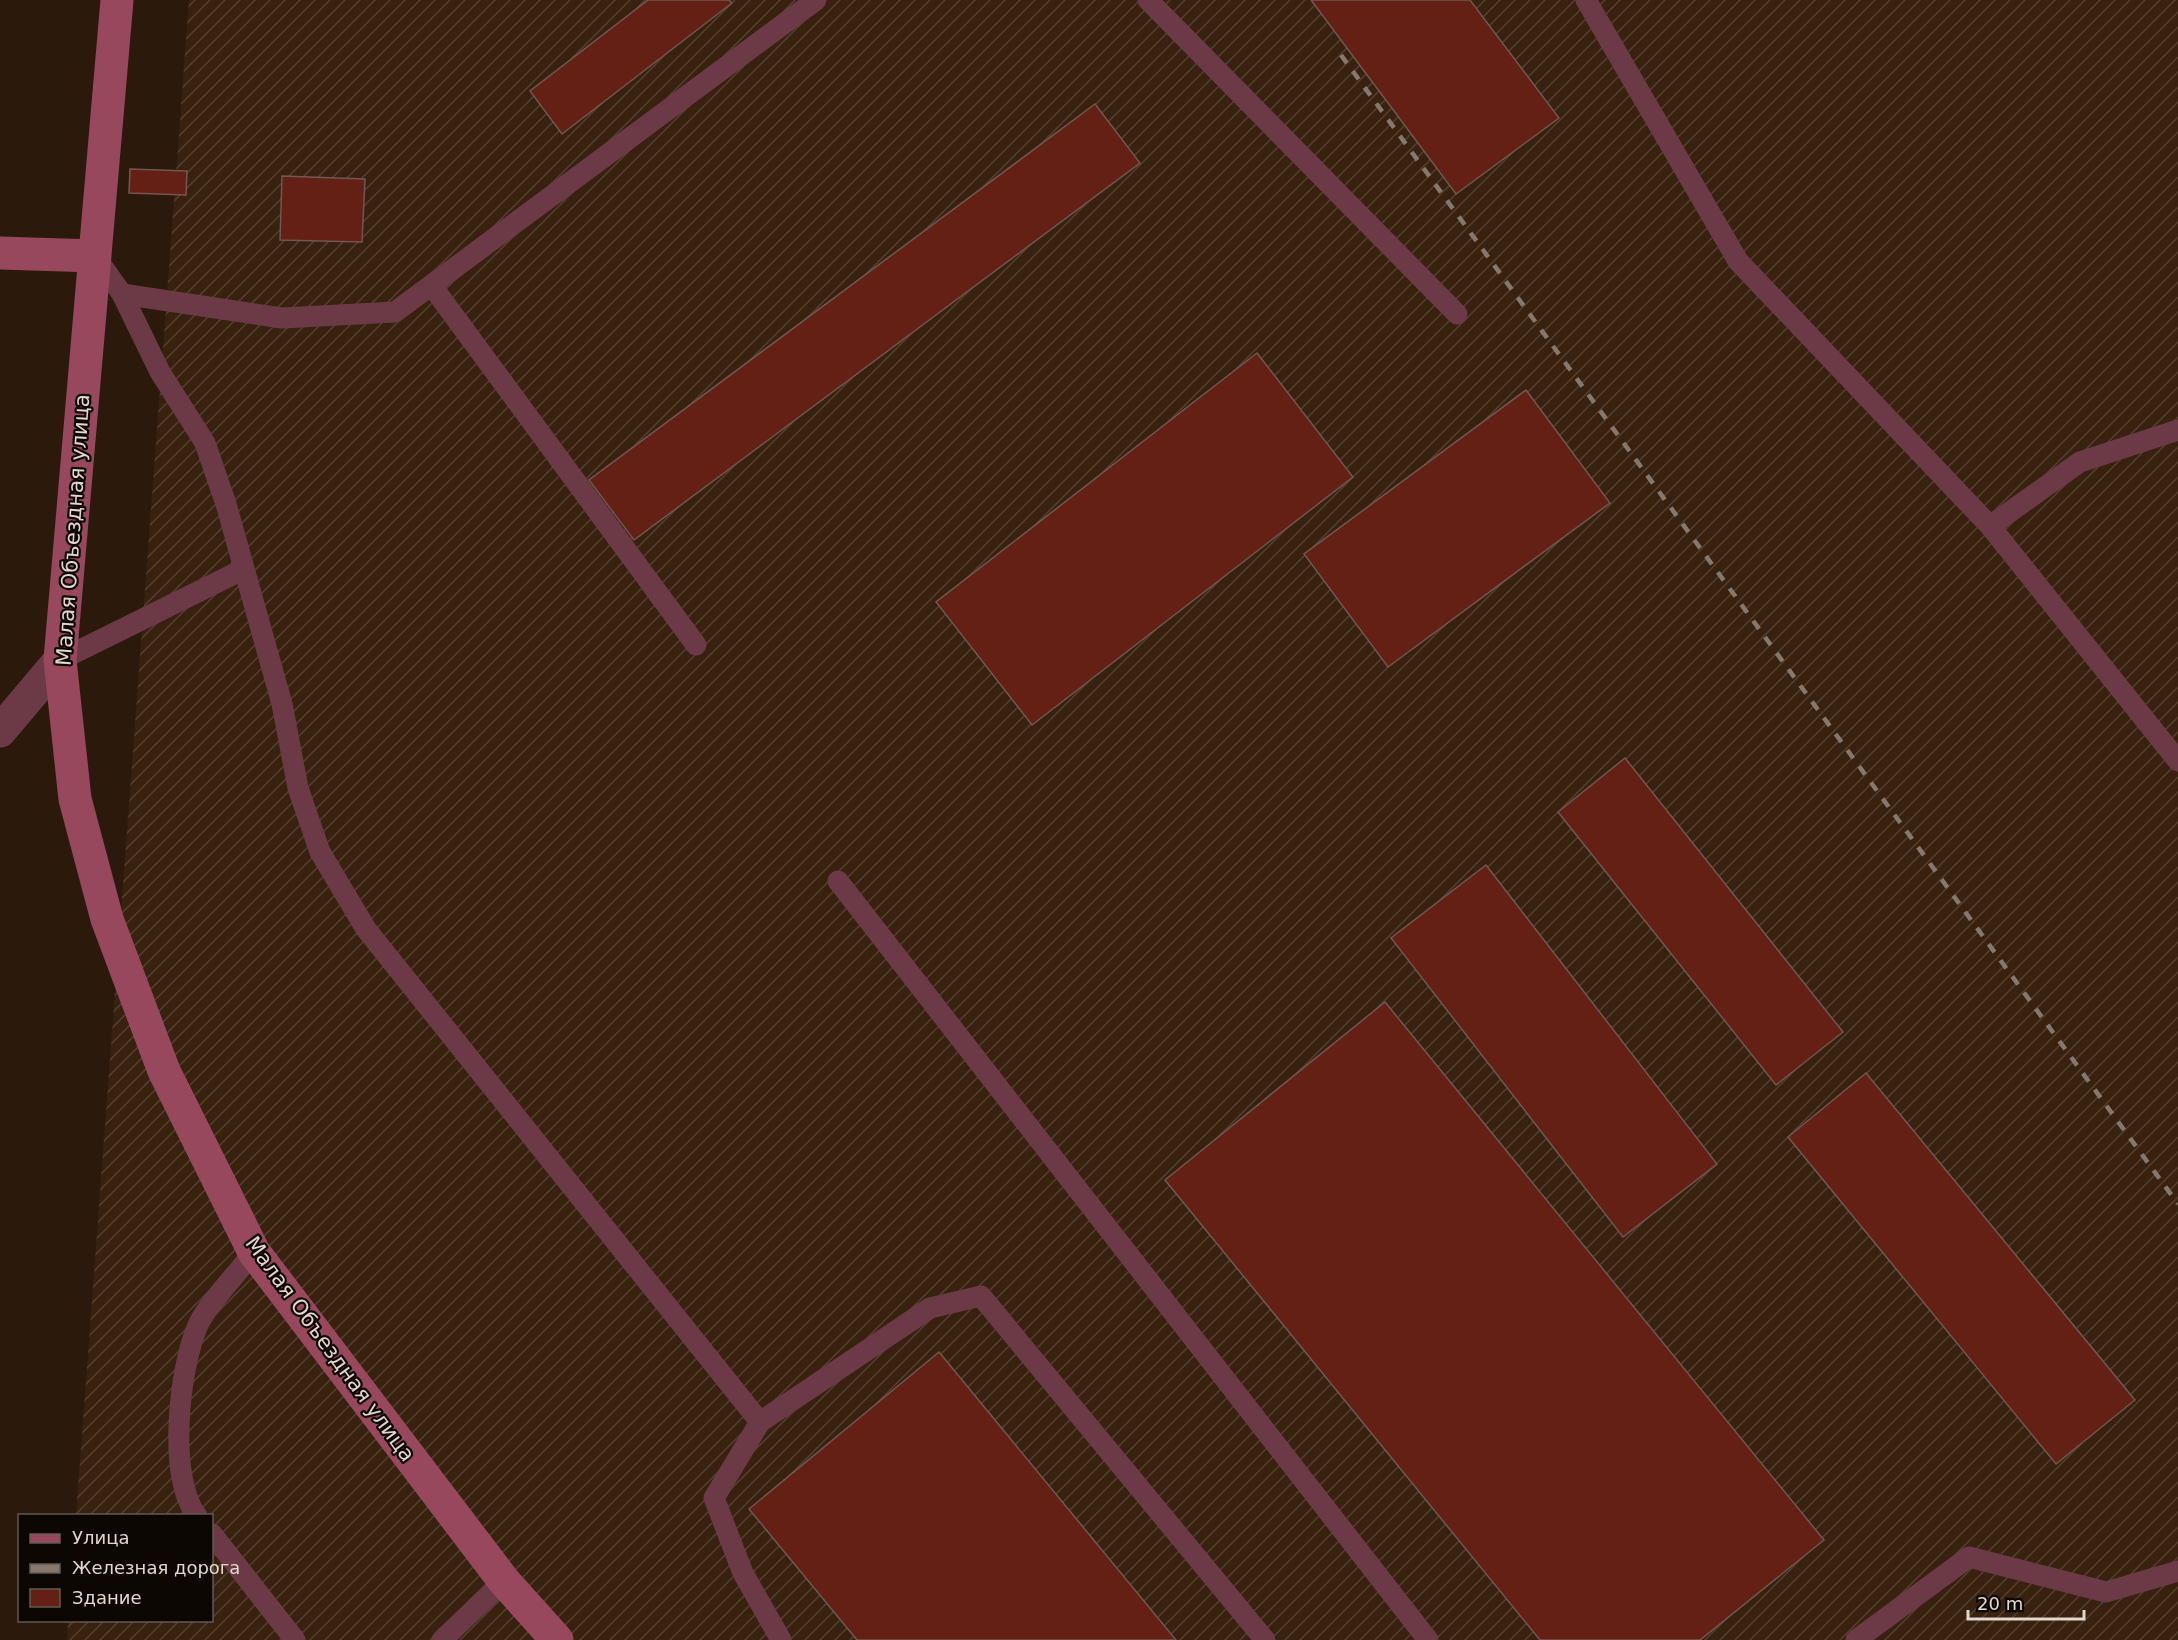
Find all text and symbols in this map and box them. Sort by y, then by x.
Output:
street label: Малая Объездная улица [52,393,94,667]
street label: Малая Объездная улица [240,1232,420,1466]
legend [18,1514,213,1622]
text: Улица [72,1527,129,1548]
text: Железная дорога [72,1557,240,1578]
scale bar [1968,1583,2084,1621]
text: Здание [72,1587,142,1608]
text: 20 m [1977,1593,2023,1614]

